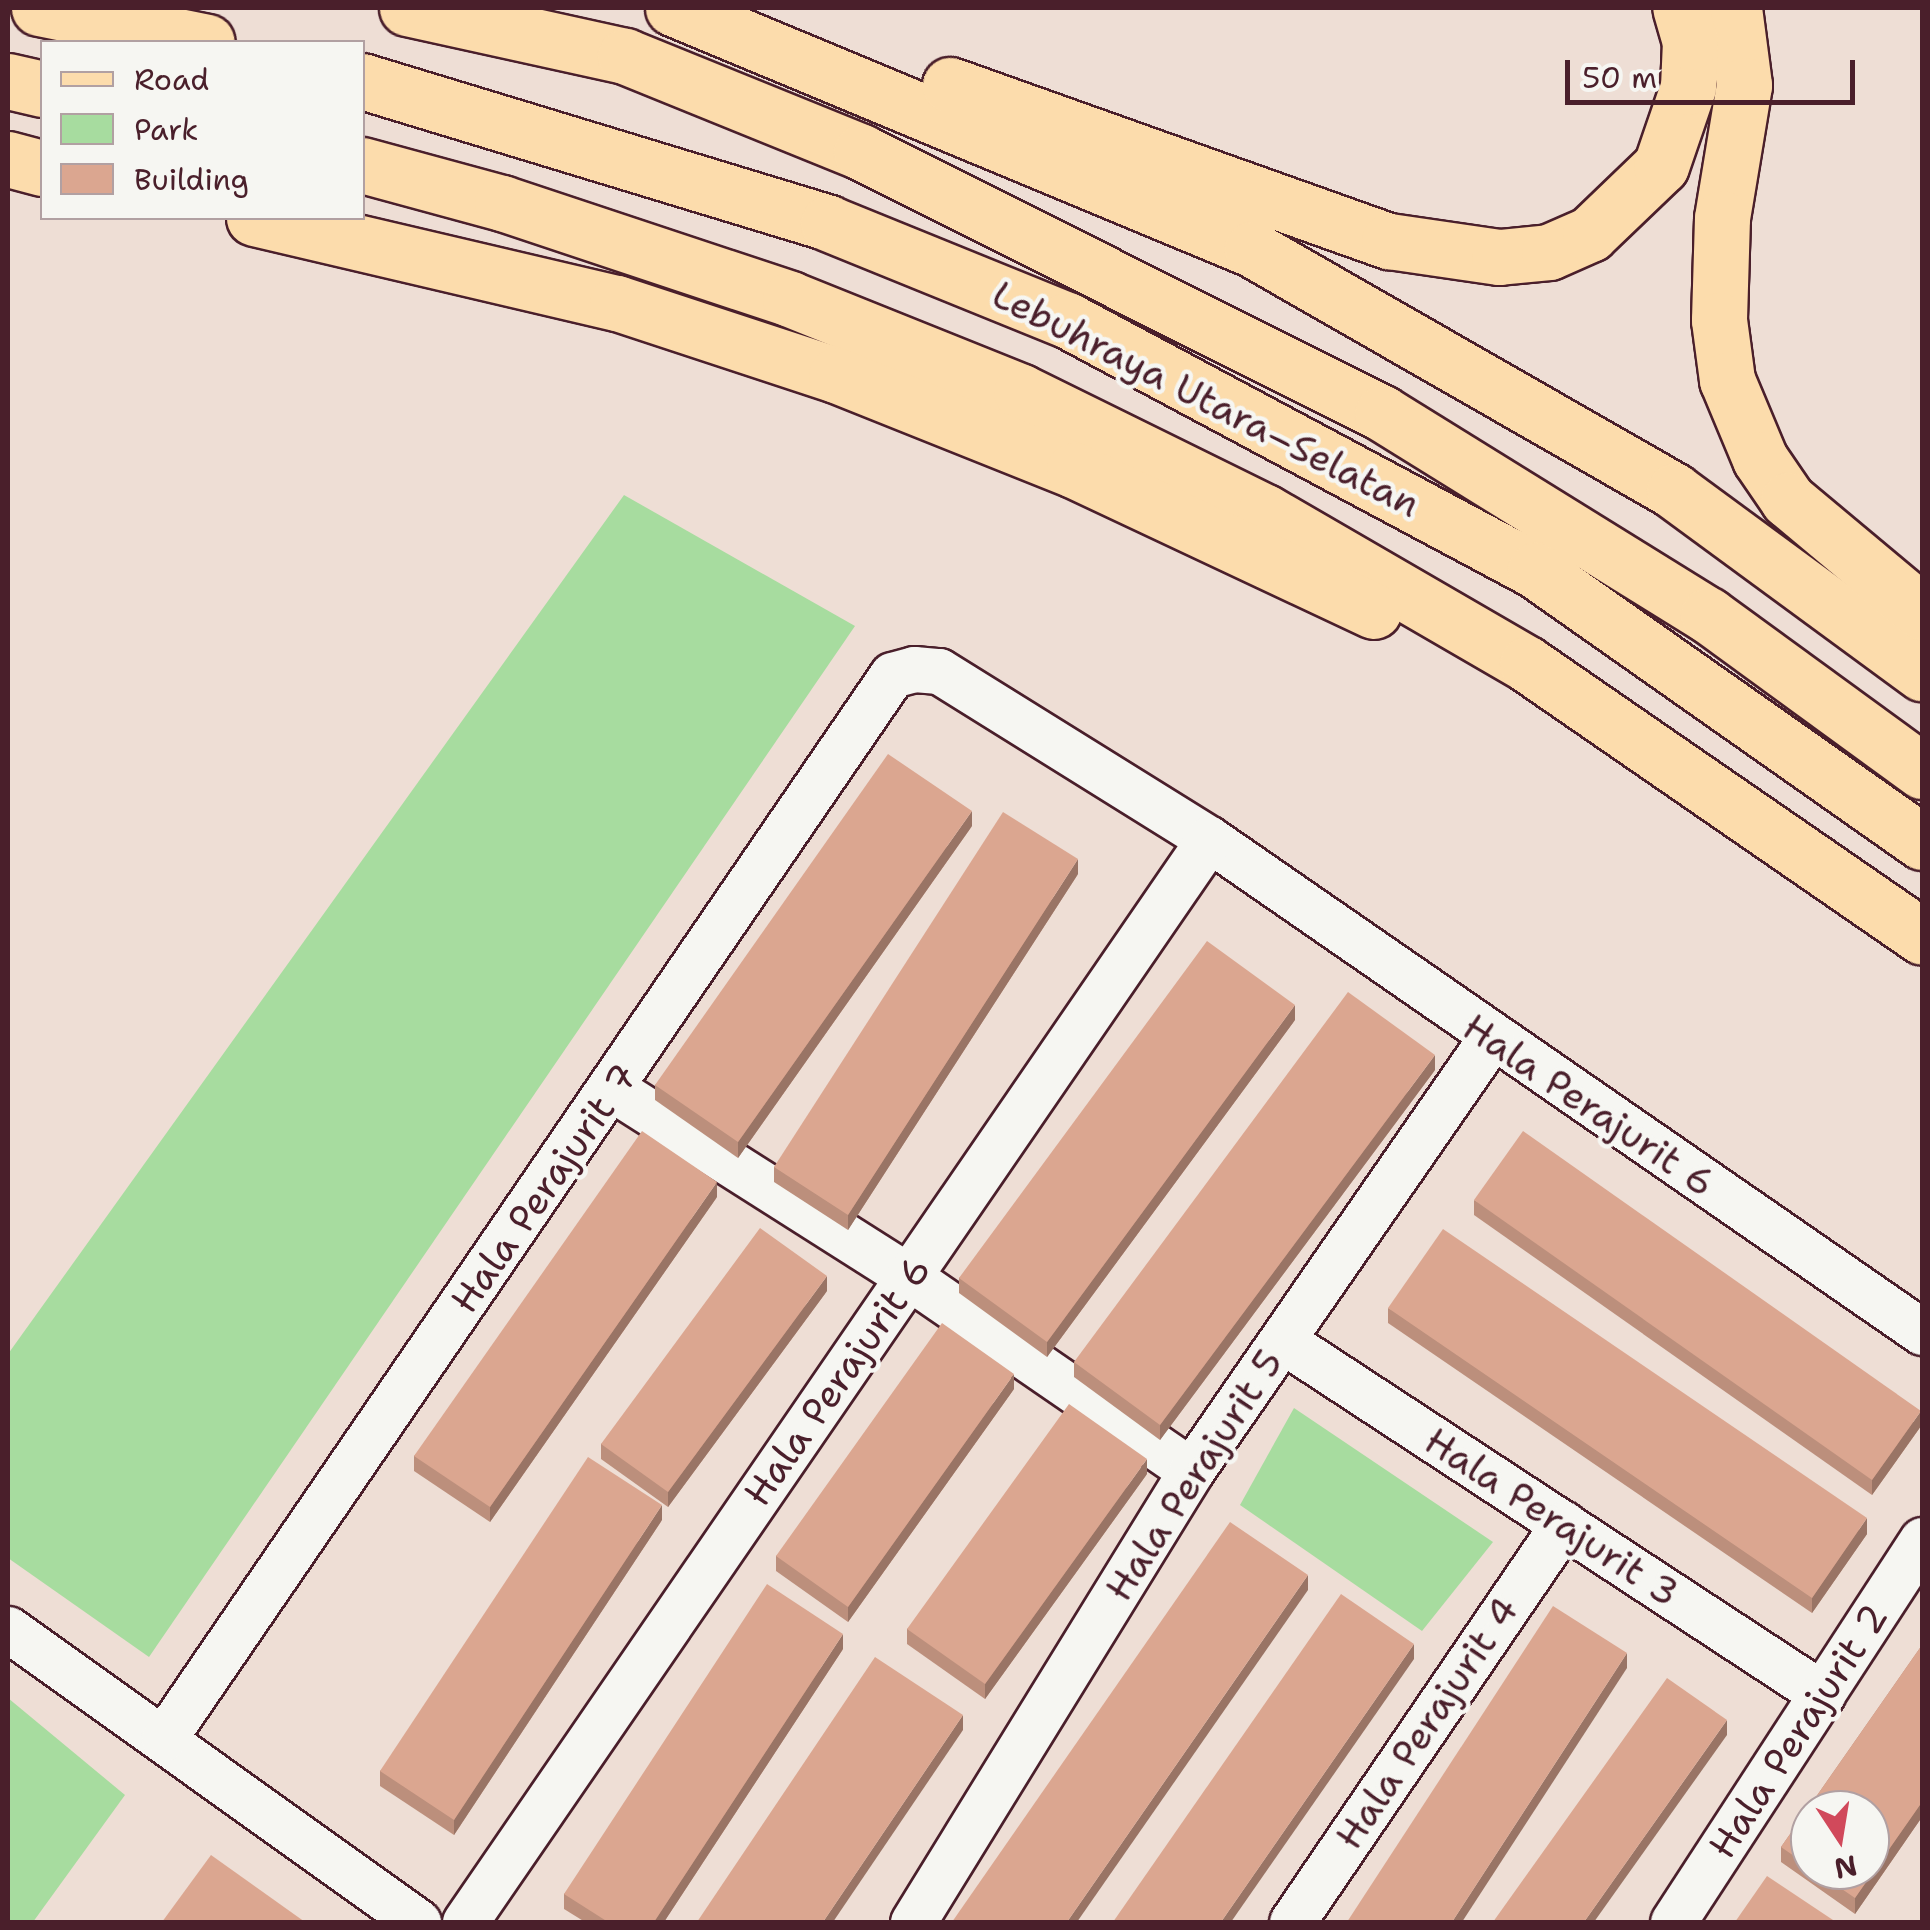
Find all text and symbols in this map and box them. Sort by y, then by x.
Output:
legend [40,40,365,220]
scale bar [1570,40,1860,102]
text: 50 m [1582,57,1657,98]
text: Road [134,59,209,100]
text: Park [134,109,198,150]
text: Building [134,159,249,200]
street label: Lebuhraya Utara–Selatan [985,271,1427,527]
street label: Hala Perajurit 6 [1455,1004,1723,1206]
street label: Hala Perajurit 7 [441,1055,647,1321]
street label: Hala Perajurit 6 [734,1248,940,1514]
street label: Hala Perajurit 5 [1096,1341,1292,1609]
street label: Hala Perajurit 3 [1416,1418,1688,1616]
street label: Hala Perajurit 4 [1326,1589,1528,1857]
street label: Hala Perajurit 2 [1699,1595,1897,1867]
north arrow [1790,1790,1890,1890]
text: N [1831,1846,1861,1888]

